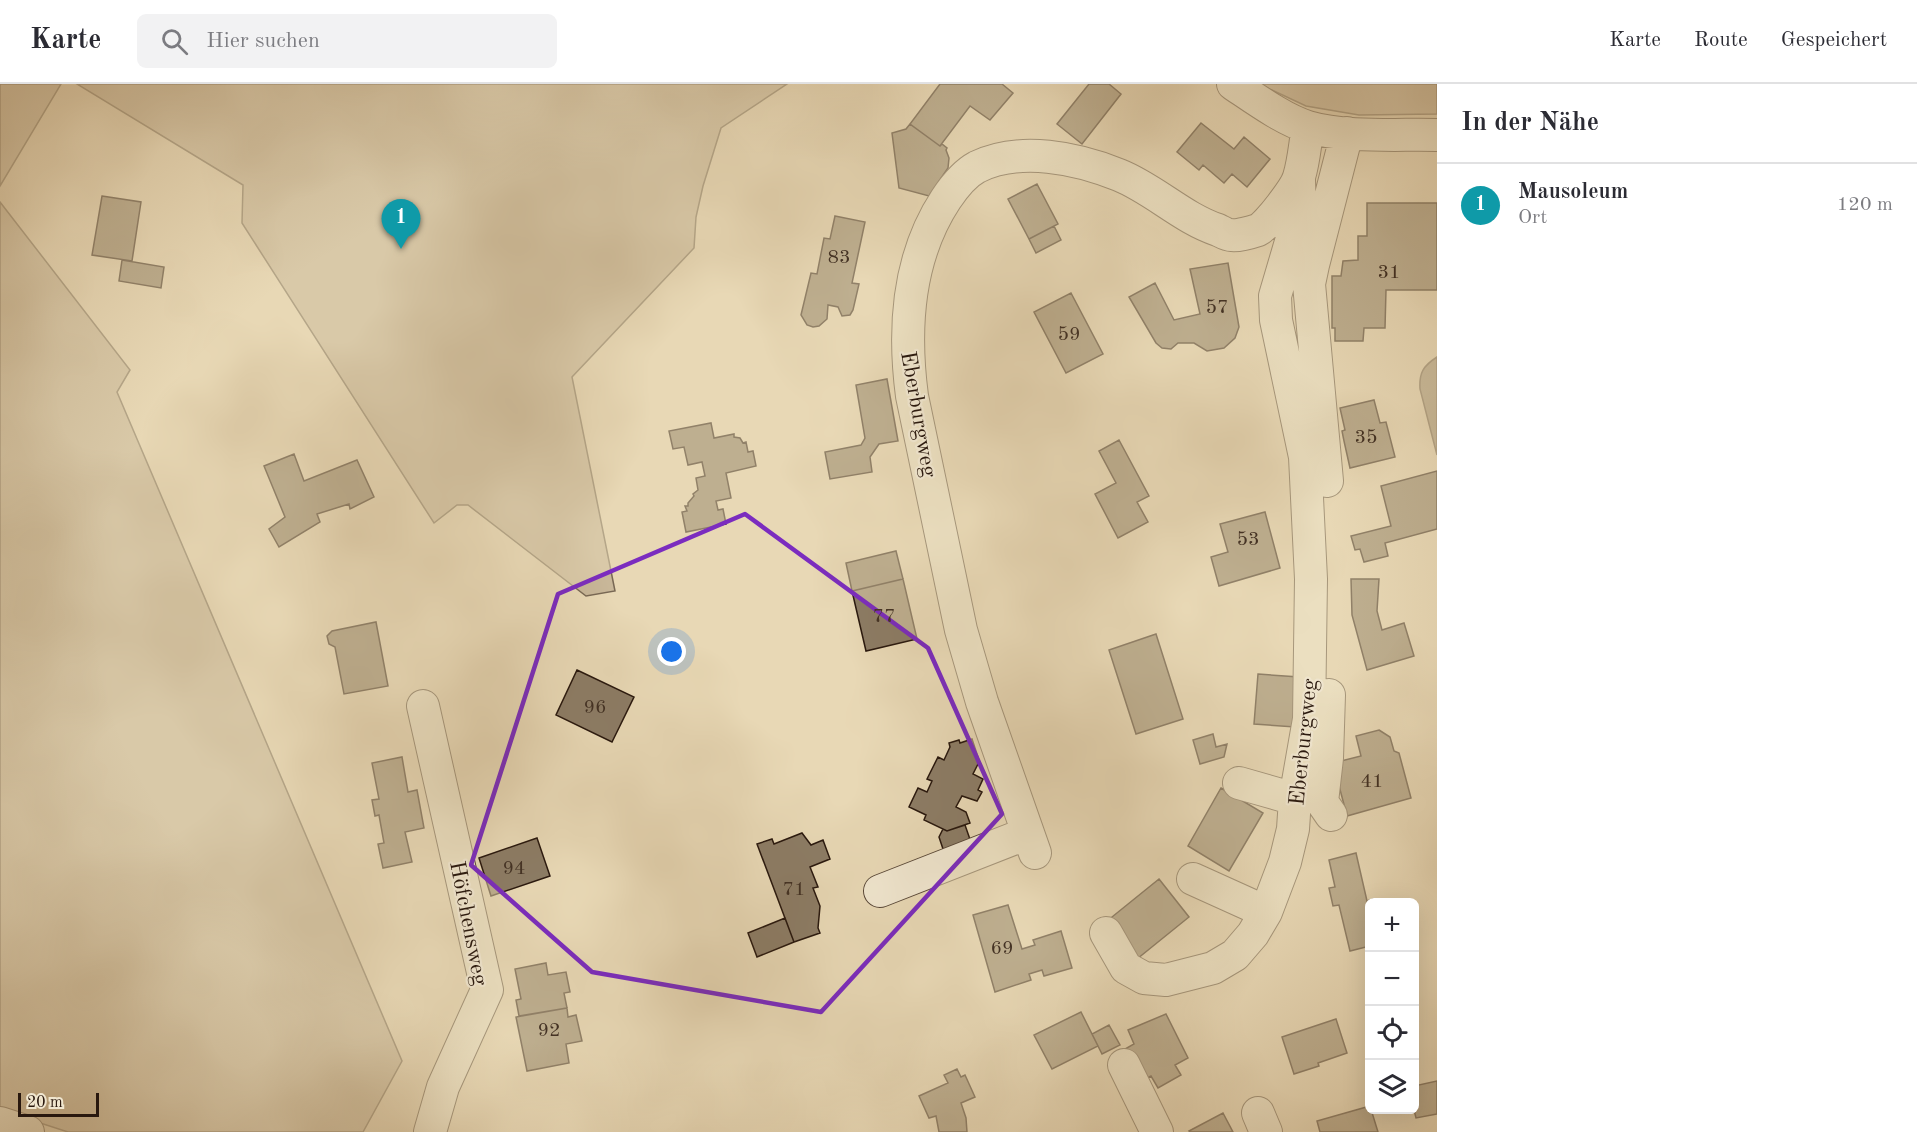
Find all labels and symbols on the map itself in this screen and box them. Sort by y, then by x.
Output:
pin: 1 [382,200,420,249]
house number: 83 [827,248,851,268]
house number: 31 [1377,263,1401,283]
house number: 57 [1205,298,1229,318]
house number: 59 [1057,325,1081,345]
street label: Eberburgweg [896,350,940,479]
house number: 35 [1354,428,1378,448]
house number: 53 [1236,530,1260,550]
house number: 77 [872,607,896,627]
your location [657,637,686,666]
street label: Eberburgweg [1286,678,1322,807]
house number: 96 [583,698,607,718]
house number: 41 [1360,772,1384,792]
street label: Höfchensweg [445,859,491,988]
house number: 94 [502,859,526,879]
house number: 71 [782,880,806,900]
house number: 69 [990,939,1014,959]
house number: 92 [537,1021,561,1041]
scale bar [18,1090,99,1118]

